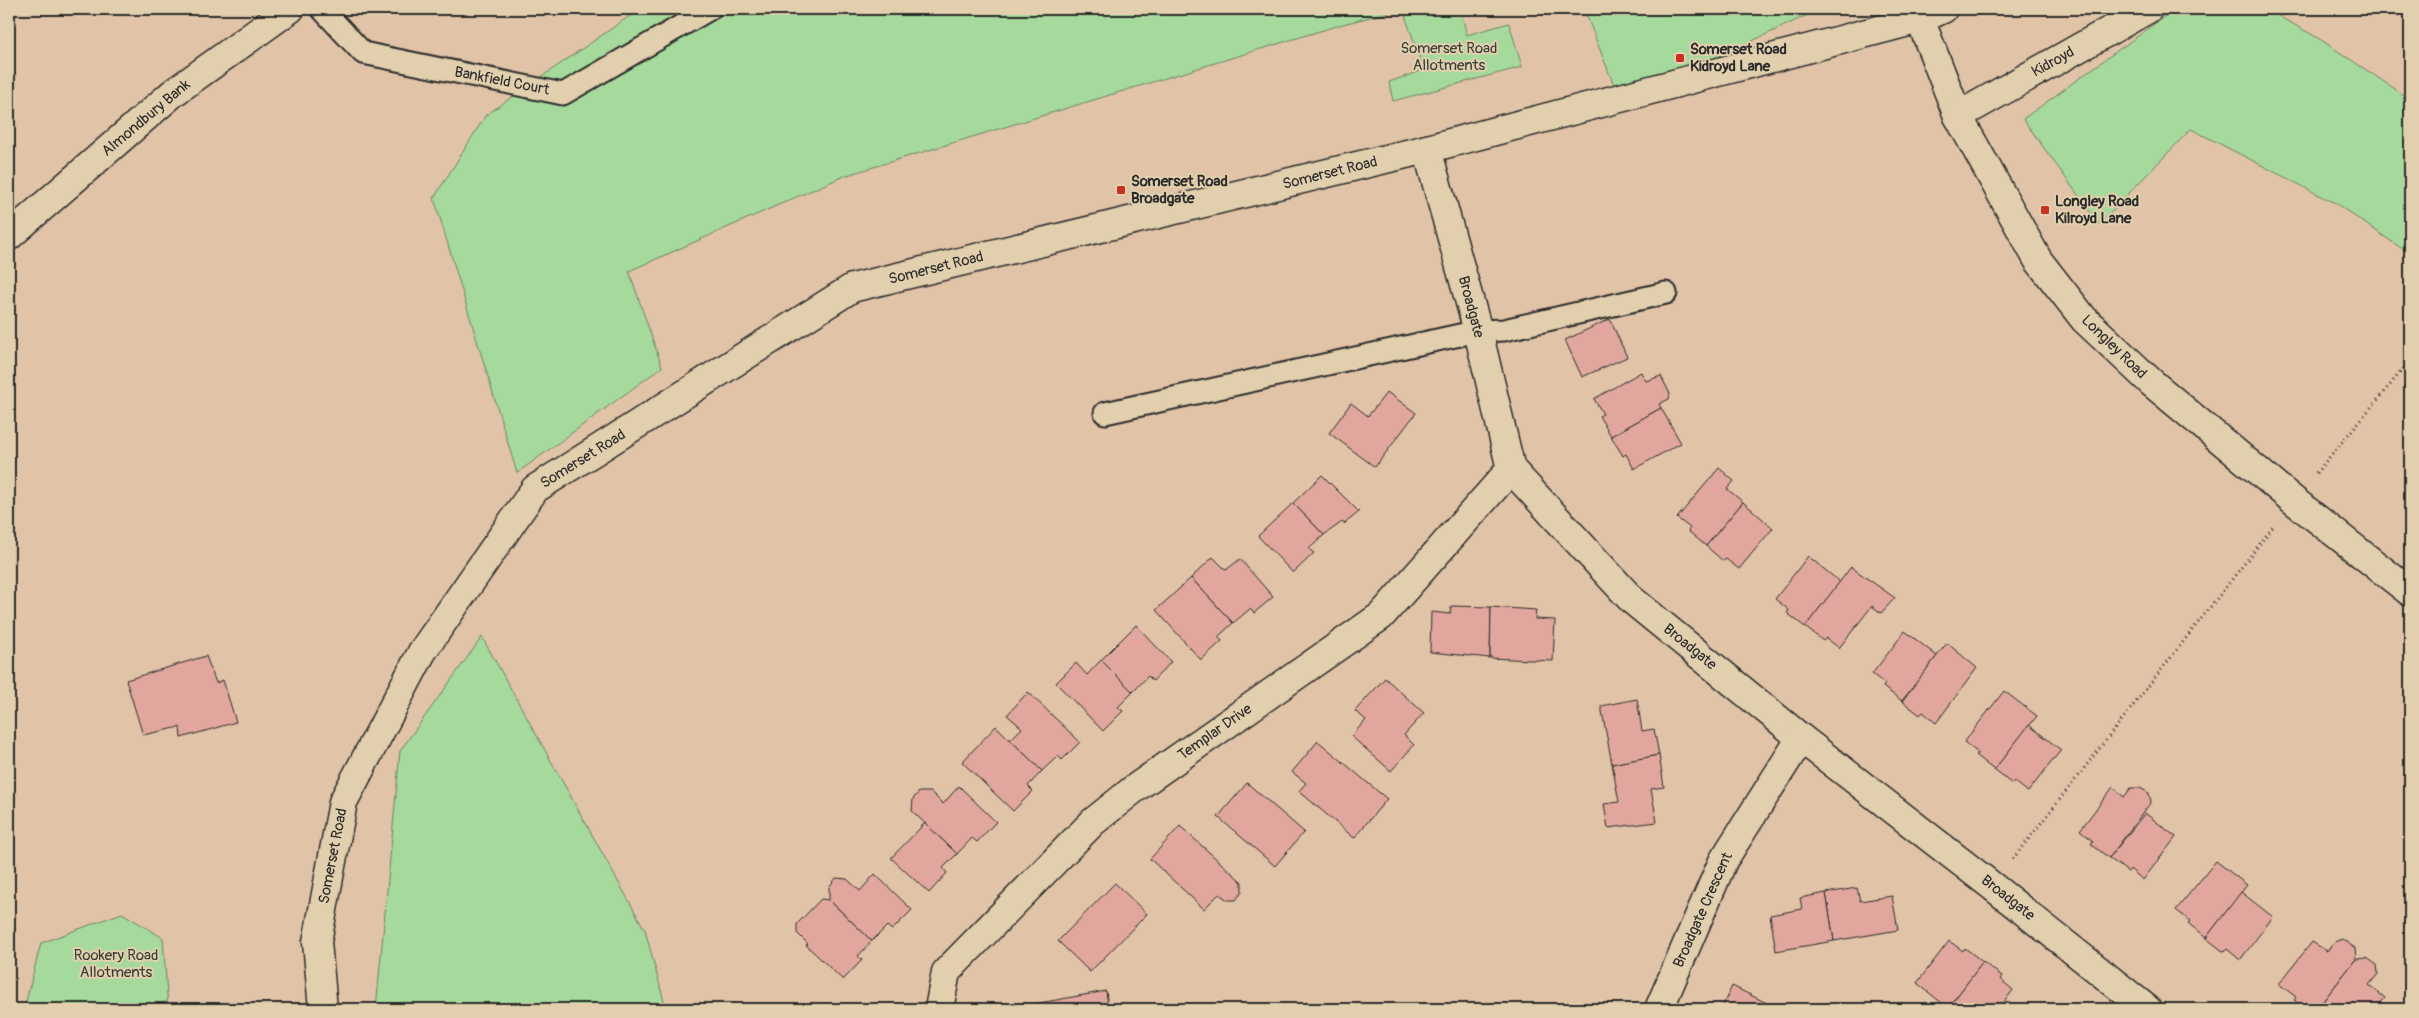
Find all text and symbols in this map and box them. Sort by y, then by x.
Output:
park label: Somerset Road Allotments [1401,39,1497,75]
place label: Somerset Road Kidroyd Lane [1690,40,1787,76]
street label: Kidroyd [2028,43,2078,81]
marker: Somerset Road Kidroyd Lane [1674,52,1686,64]
street label: Bankfield Court [453,62,552,100]
street label: Almondbury Bank [98,75,195,161]
street label: Somerset Road [1281,152,1379,194]
place label: Somerset Road Broadgate [1131,172,1228,208]
marker: Somerset Road Broadgate [1115,184,1127,196]
place label: Longley Road Kilroyd Lane [2055,192,2139,228]
marker: Longley Road Kilroyd Lane [2039,204,2051,216]
street label: Somerset Road [887,247,985,289]
street label: Broadgate [1454,274,1489,341]
street label: Longley Road [2077,311,2151,383]
street label: Somerset Road [537,425,629,493]
street label: Broadgate [1659,620,1721,675]
street label: Templar Drive [1174,699,1256,765]
street label: Somerset Road [314,807,352,905]
street label: Broadgate Crescent [1669,849,1737,971]
street label: Broadgate [1977,871,2039,925]
park label: Rookery Road Allotments [74,946,158,982]

